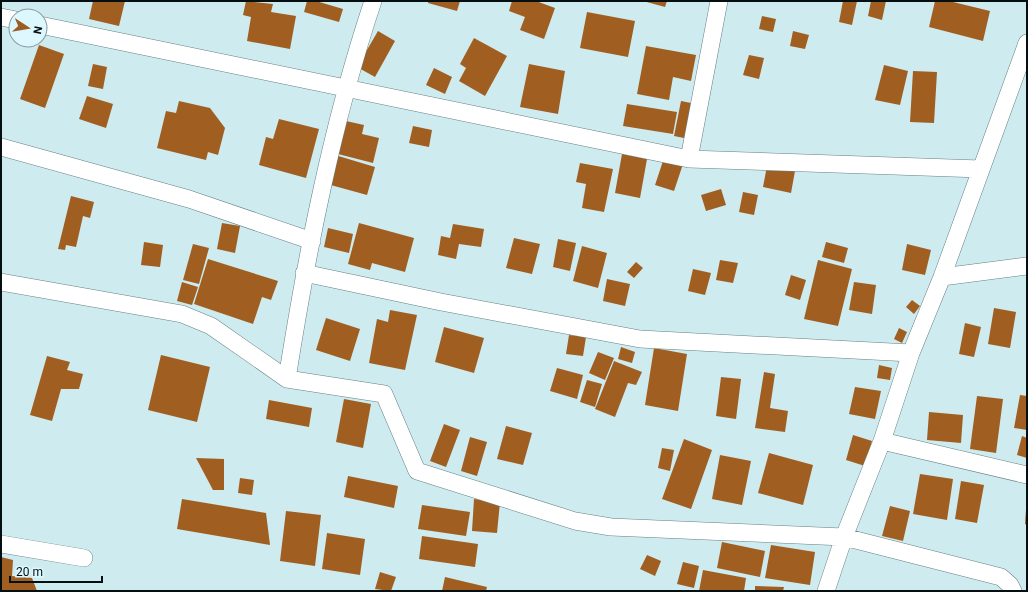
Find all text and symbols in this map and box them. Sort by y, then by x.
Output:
north arrow [8,8,48,48]
text: N [30,25,44,35]
scale bar [10,558,102,584]
text: 20 m [16,565,43,579]

